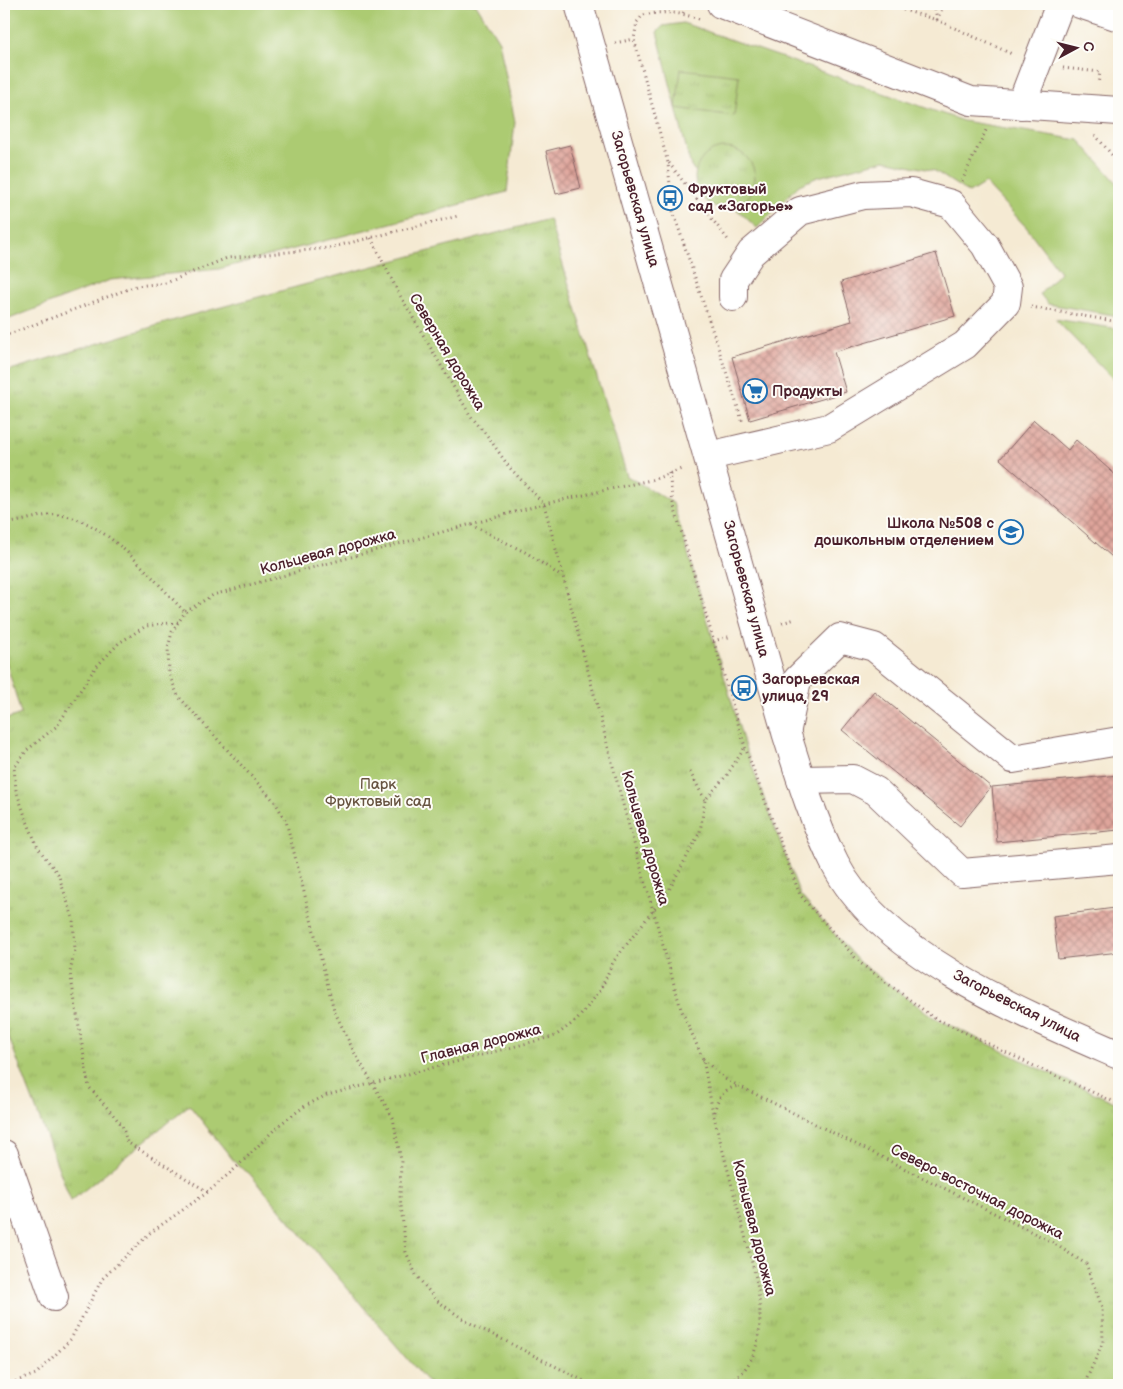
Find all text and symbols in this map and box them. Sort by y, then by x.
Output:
north arrow [1050,22,1100,72]
text: С [1079,41,1097,53]
street label: Загорьевская улица [606,129,664,269]
place label: Фруктовый сад «Загорье» [688,180,794,216]
bus stop icon: Фруктовый сад «Загорье» [657,185,683,211]
street label: Северная дорожка [405,290,489,414]
supermarket icon: Продукты [742,378,768,404]
place label: Продукты [772,382,843,401]
place label: Школа №508 с дошкольным отделением [814,514,994,550]
street label: Загорьевская улица [719,518,773,660]
school or university icon: Школа №508 с дошкольным отделением [998,519,1024,545]
street label: Кольцевая дорожка [258,525,398,579]
place label: Загорьевская улица, 29 [762,670,860,706]
bus stop icon: Загорьевская улица, 29 [731,675,757,701]
street label: Кольцевая дорожка [617,768,673,908]
park label: Парк Фруктовый сад [325,775,431,811]
street label: Загорьевская улица [950,966,1084,1047]
street label: Главная дорожка [419,1020,543,1068]
street label: Северо-восточная дорожка [887,1140,1067,1244]
street label: Кольцевая дорожка [728,1158,780,1298]

